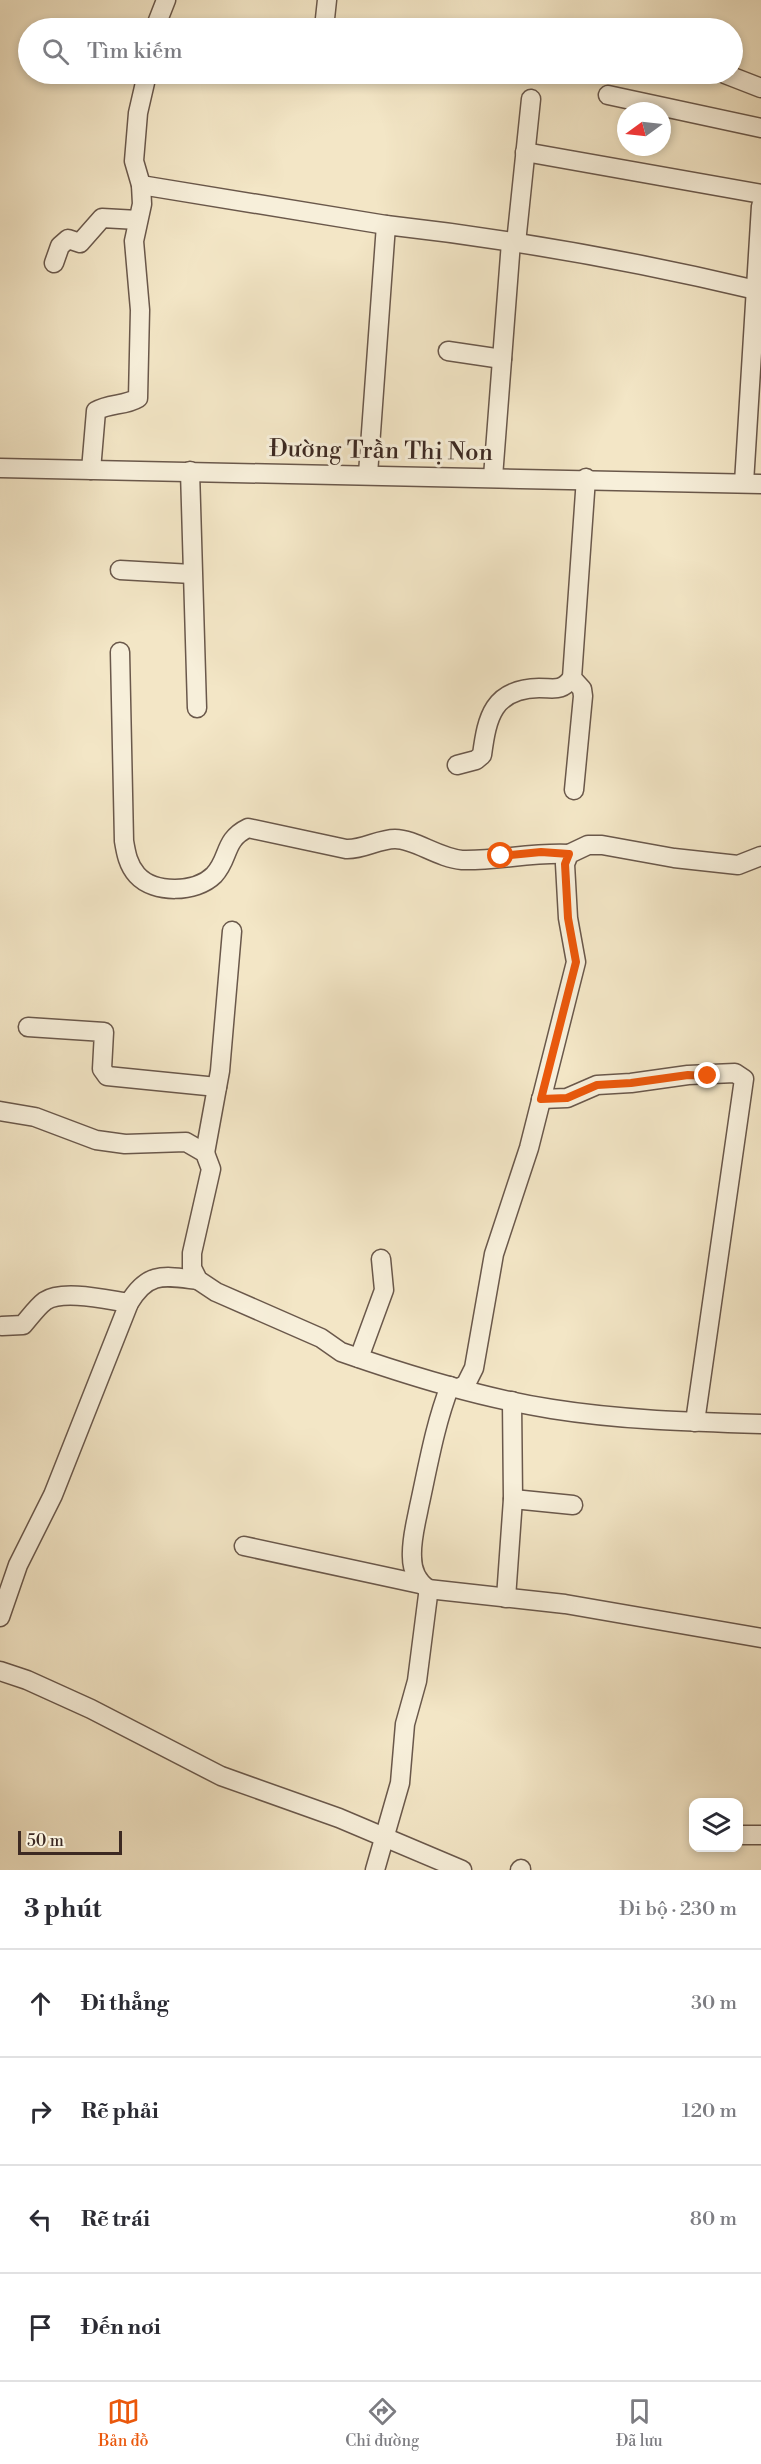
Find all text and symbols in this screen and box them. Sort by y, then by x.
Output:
search box [18,18,743,84]
icon: search [39,35,72,68]
text: Tìm kiếm [87,38,183,65]
north arrow [617,102,671,156]
street label: Đường Trần Thị Non [269,434,493,468]
route start [487,842,513,868]
route end [694,1062,720,1088]
map controls [689,1798,743,1852]
button: layers [689,1798,743,1852]
scale bar [18,1828,122,1856]
text: 50 m [27,1831,64,1851]
text: 3 phút [24,1893,102,1925]
text: Đi bộ · 230 m [619,1897,737,1922]
icon: ahead [24,1987,57,2020]
text: Đi thẳng [81,1990,169,2017]
text: 30 m [691,1991,737,2016]
icon: right [24,2095,57,2128]
text: Rẽ phải [81,2098,159,2125]
text: 120 m [682,2099,737,2124]
icon: left [24,2203,57,2236]
text: Rẽ trái [81,2206,150,2233]
text: 80 m [690,2207,737,2232]
icon: arrive [24,2311,57,2344]
text: Đến nơi [81,2314,161,2341]
tab: Bản đồ [98,2395,149,2451]
tab: Chỉ đường [345,2395,419,2451]
tab: Đã lưu [616,2395,663,2451]

